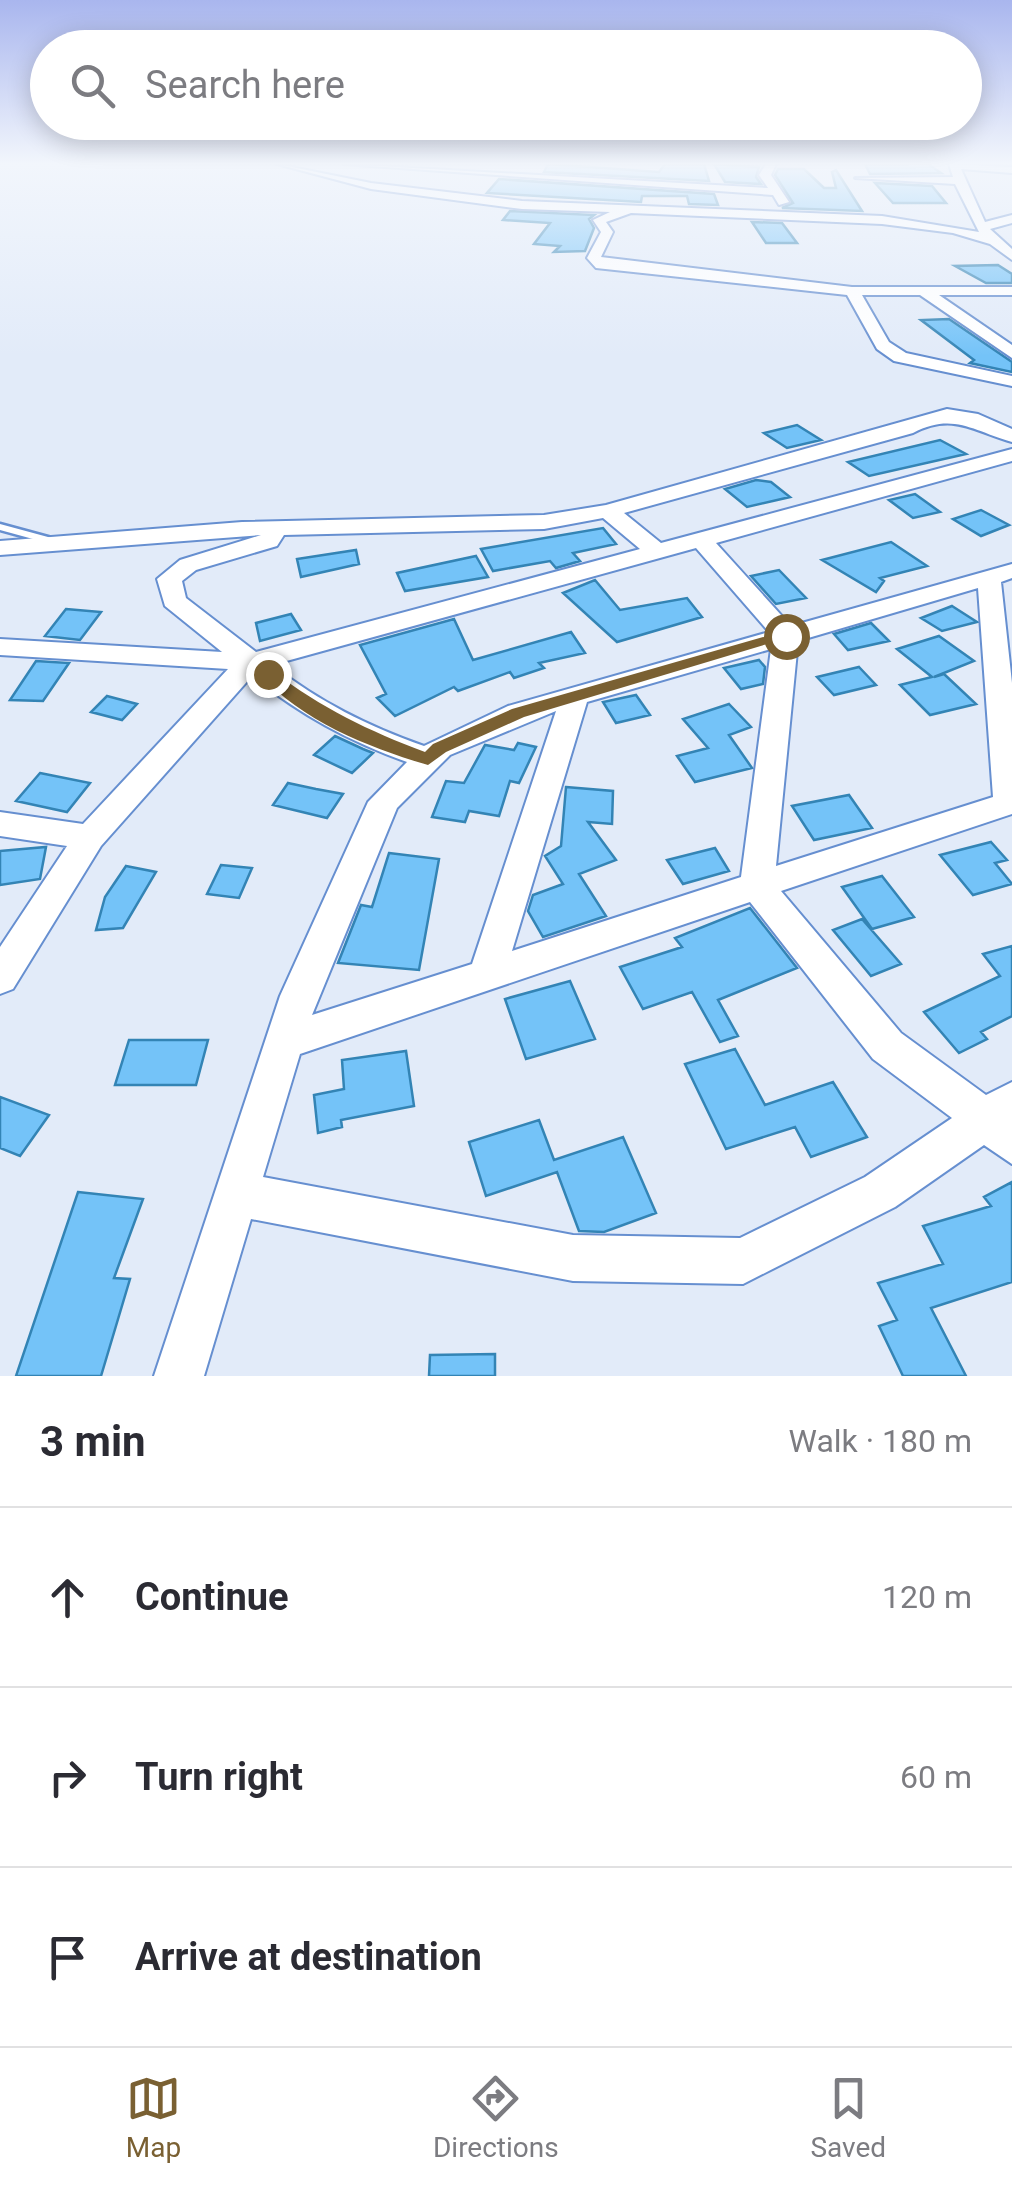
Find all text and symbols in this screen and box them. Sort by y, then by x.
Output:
search box [30,30,982,140]
icon: search [65,58,120,113]
text: Search here [145,63,345,107]
route start [764,614,810,660]
route end [246,652,292,698]
text: 3 min [40,1417,146,1466]
text: Walk · 180 m [789,1422,972,1460]
icon: ahead [40,1570,95,1625]
text: Continue [135,1575,289,1619]
text: 120 m [882,1578,972,1616]
icon: right [40,1750,95,1805]
text: Turn right [135,1755,303,1799]
text: 60 m [900,1758,972,1796]
icon: arrive [40,1930,95,1985]
text: Arrive at destination [135,1935,482,1979]
tab: Map [126,2071,181,2164]
tab: Directions [433,2071,559,2164]
tab: Saved [810,2071,886,2164]

